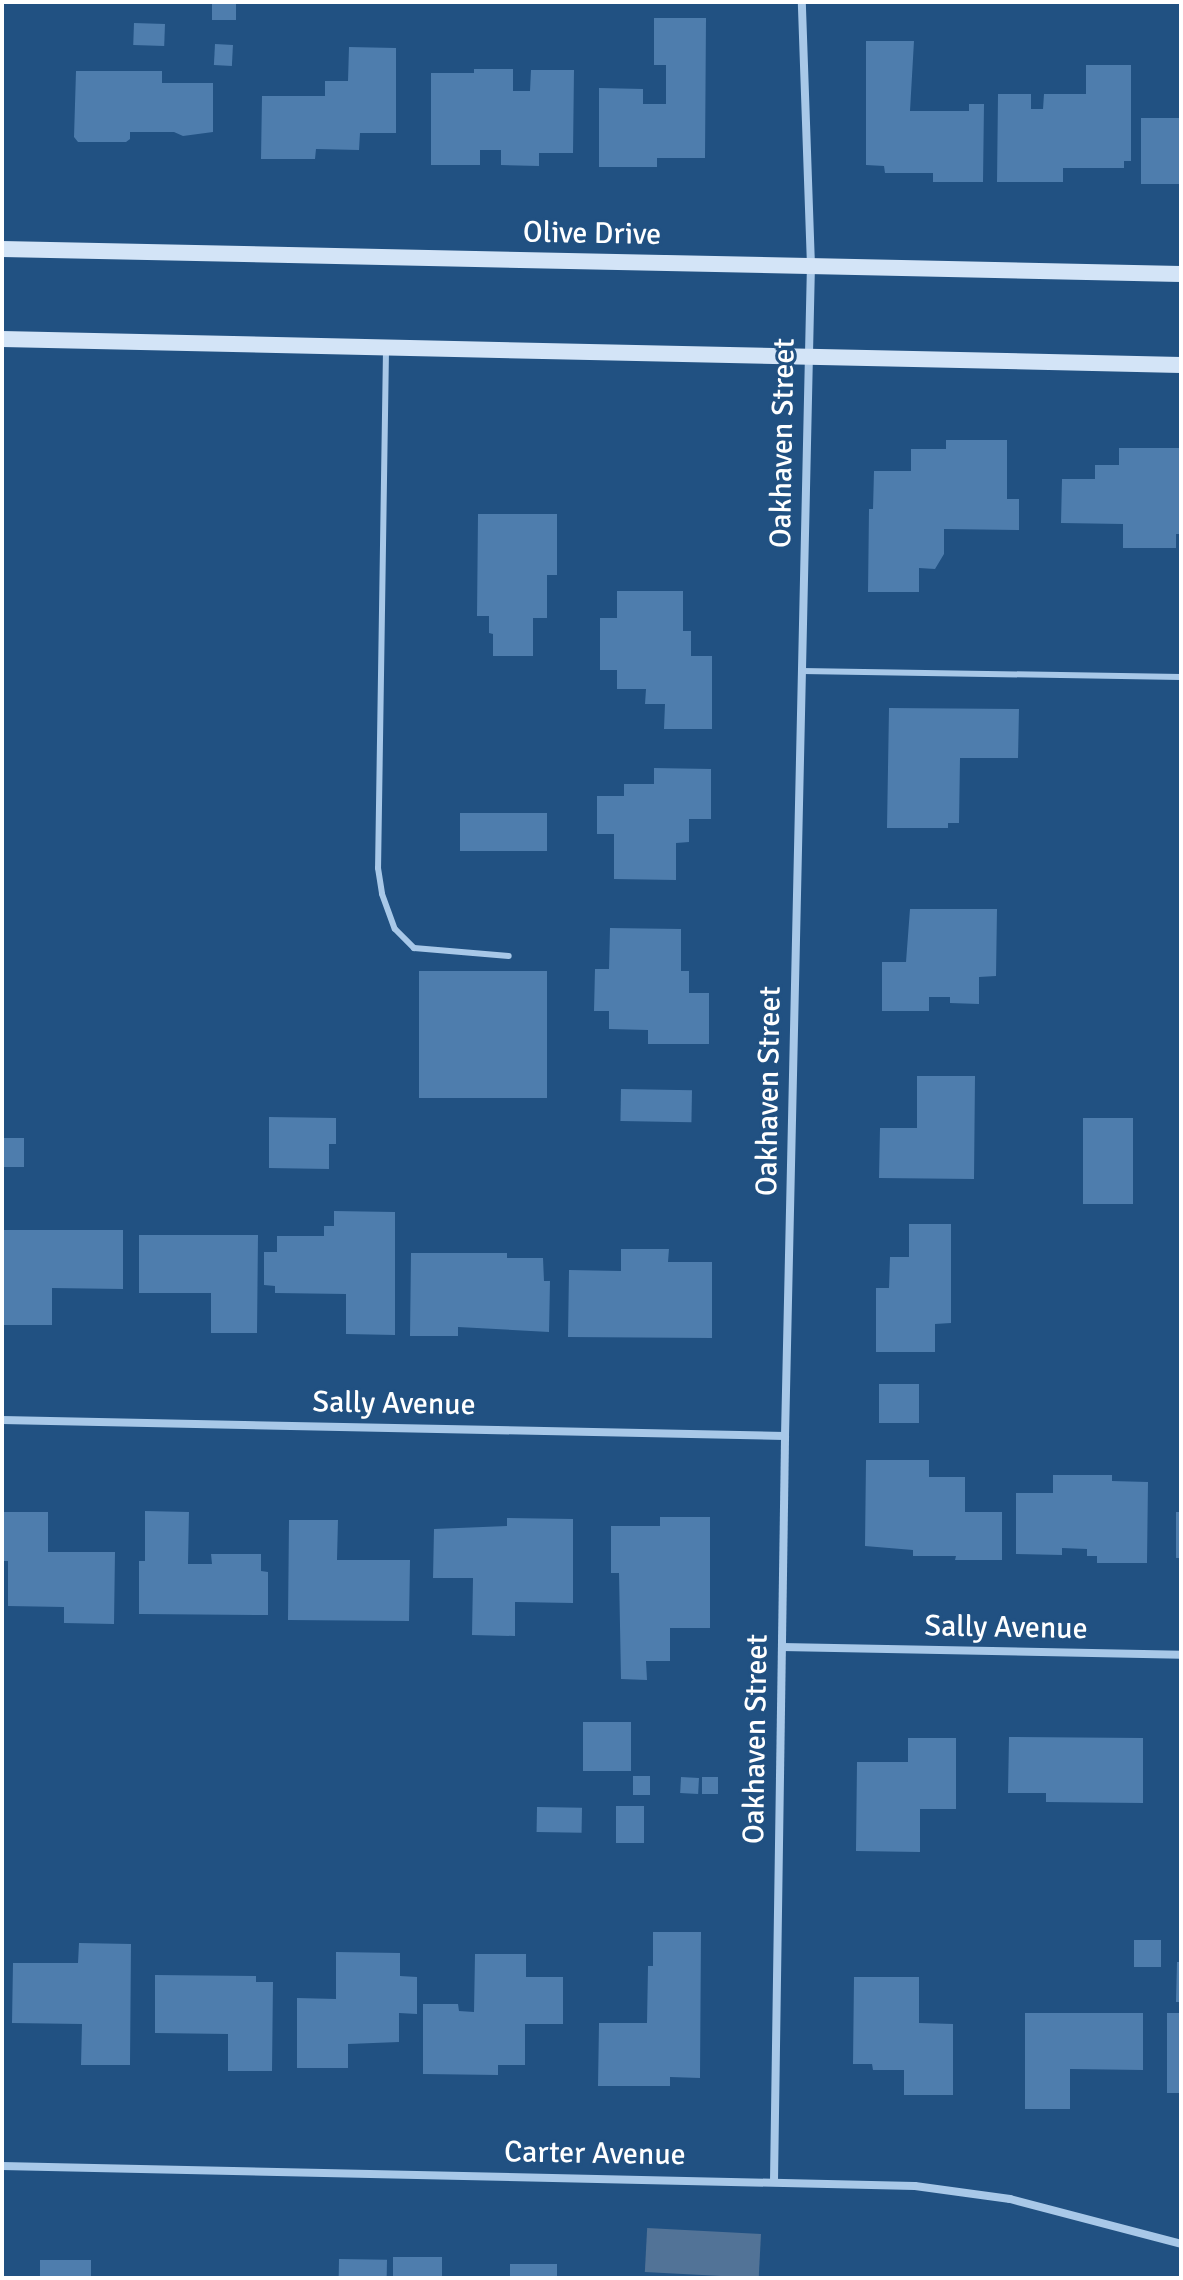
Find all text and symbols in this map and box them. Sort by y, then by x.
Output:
street label: Olive Drive [523,215,661,253]
street label: Oakhaven Street [763,338,803,548]
street label: Oakhaven Street [749,986,789,1196]
street label: Sally Avenue [312,1385,476,1423]
street label: Sally Avenue [924,1609,1088,1647]
street label: Oakhaven Street [736,1634,776,1844]
street label: Carter Avenue [504,2134,686,2174]

